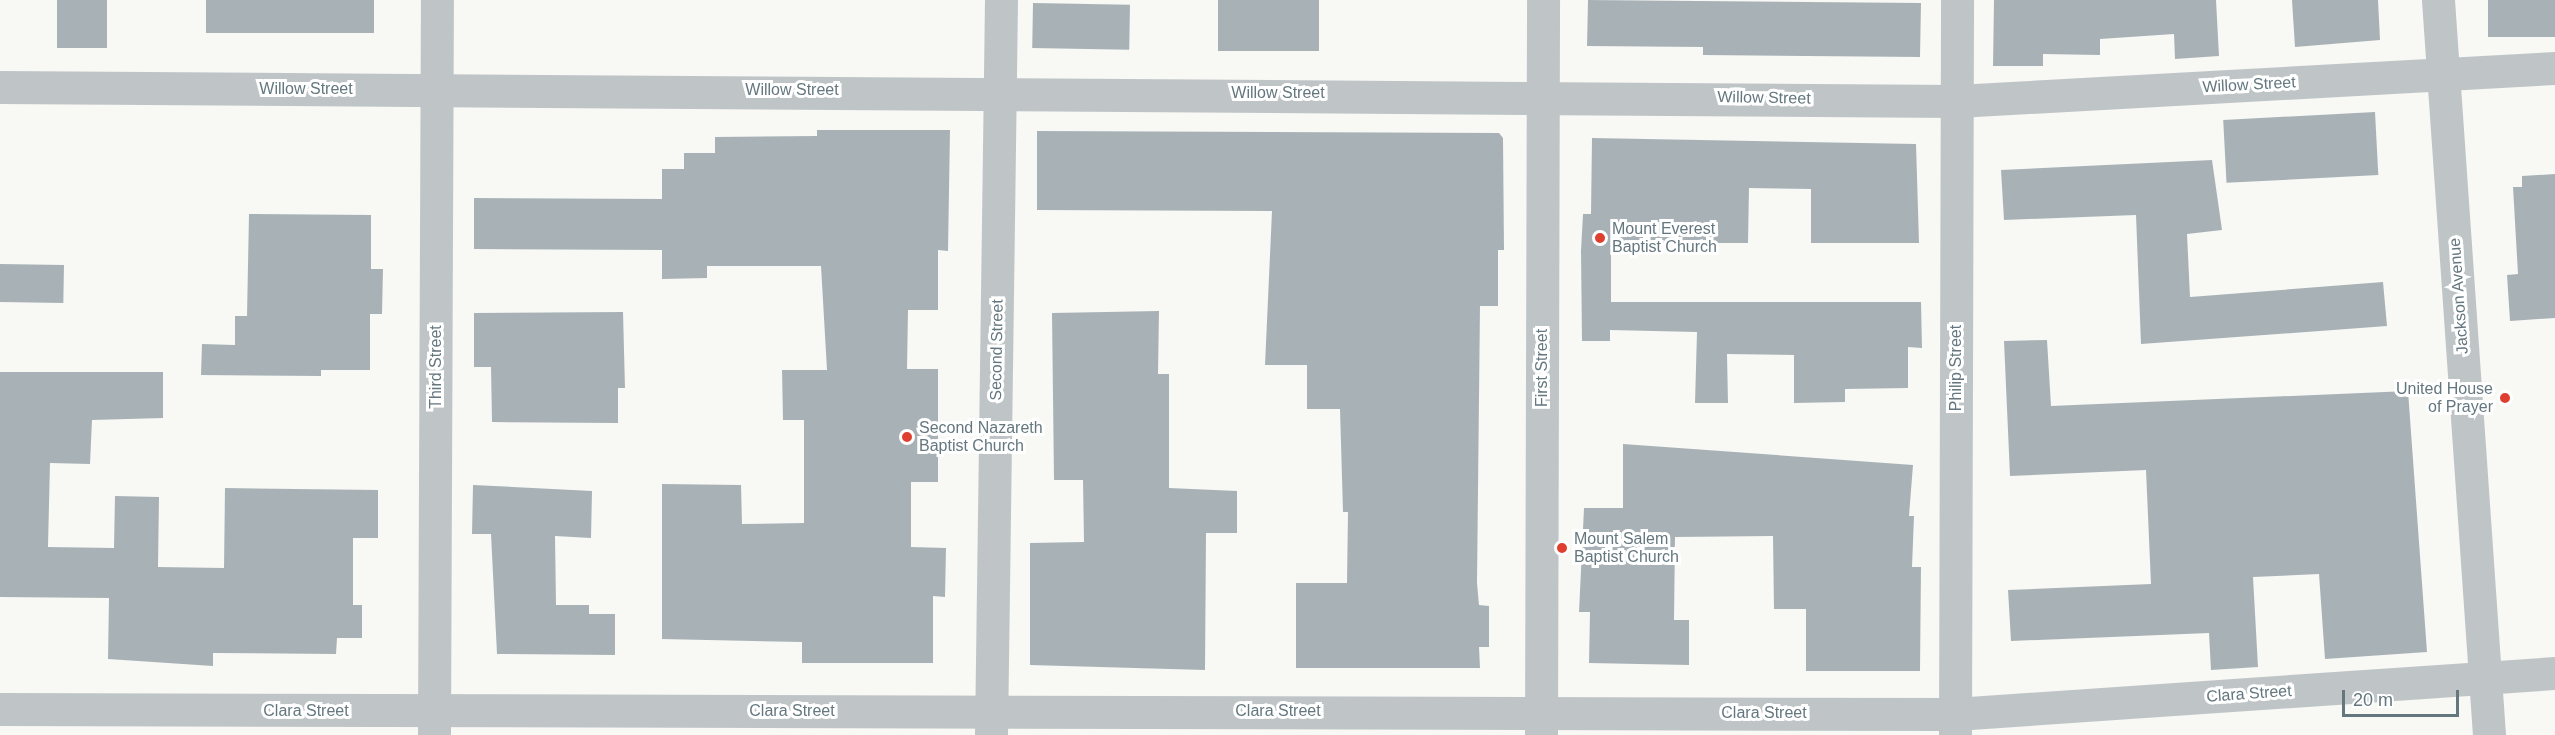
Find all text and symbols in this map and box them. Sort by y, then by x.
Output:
street label: Willow Street [2202,73,2296,97]
street label: Willow Street [259,79,353,99]
street label: Willow Street [745,80,839,100]
street label: Willow Street [1231,83,1325,103]
street label: Willow Street [1717,88,1811,108]
place label: Mount Everest Baptist Church [1612,219,1717,257]
marker: Mount Everest Baptist Church [1593,231,1607,245]
street label: Jackson Avenue [2445,237,2473,355]
street label: Second Street [987,299,1007,401]
street label: Third Street [426,325,446,409]
street label: Philip Street [1946,325,1966,411]
street label: First Street [1532,329,1552,407]
place label: United House of Prayer [2396,379,2493,417]
marker: United House of Prayer [2498,391,2512,405]
place label: Second Nazareth Baptist Church [919,418,1043,456]
marker: Second Nazareth Baptist Church [900,430,914,444]
place label: Mount Salem Baptist Church [1574,529,1679,567]
marker: Mount Salem Baptist Church [1555,541,1569,555]
scale bar [2345,678,2462,716]
street label: Clara Street [2206,681,2292,707]
text: 20 m [2353,690,2393,710]
street label: Clara Street [263,701,349,721]
street label: Clara Street [749,701,835,721]
street label: Clara Street [1235,701,1321,721]
street label: Clara Street [1721,703,1807,723]

